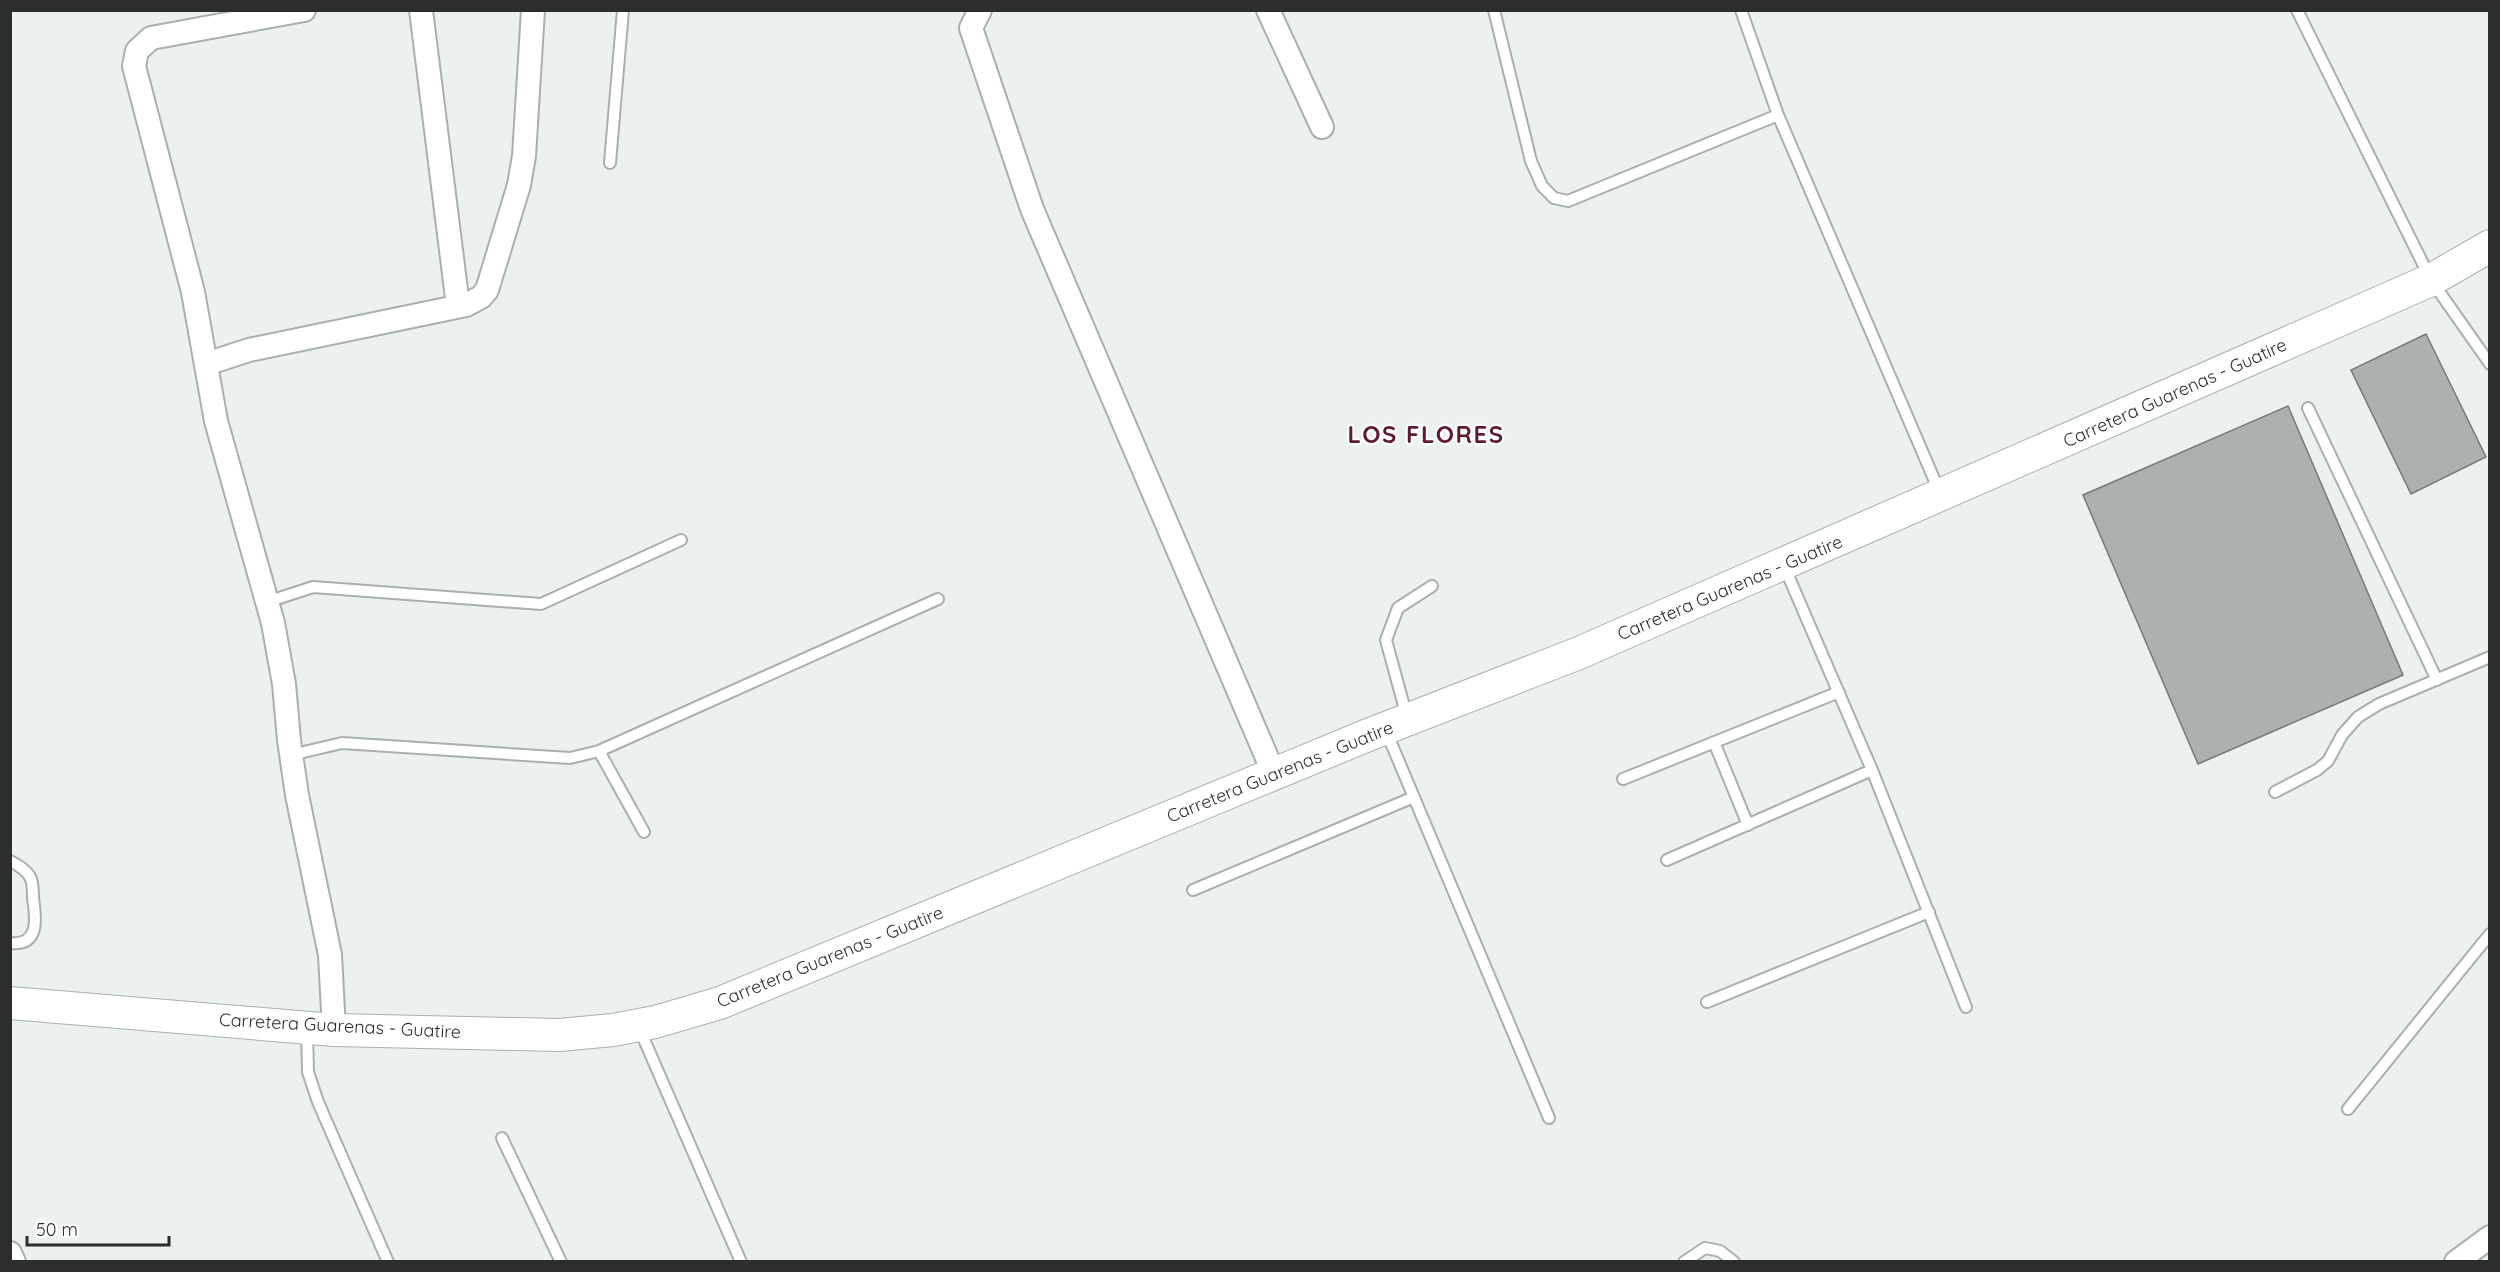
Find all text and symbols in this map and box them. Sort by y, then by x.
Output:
street label: Carretera Guarenas - Guatire [2059,333,2290,452]
district label: LOS FLORES [1347,419,1505,449]
street label: Carretera Guarenas - Guatire [1614,530,1846,645]
street label: Carretera Guarenas - Guatire [1163,715,1396,828]
street label: Carretera Guarenas - Guatire [713,900,946,1013]
street label: Carretera Guarenas - Guatire [218,1008,462,1043]
scale bar [27,1209,170,1247]
text: 50 m [36,1218,78,1241]

